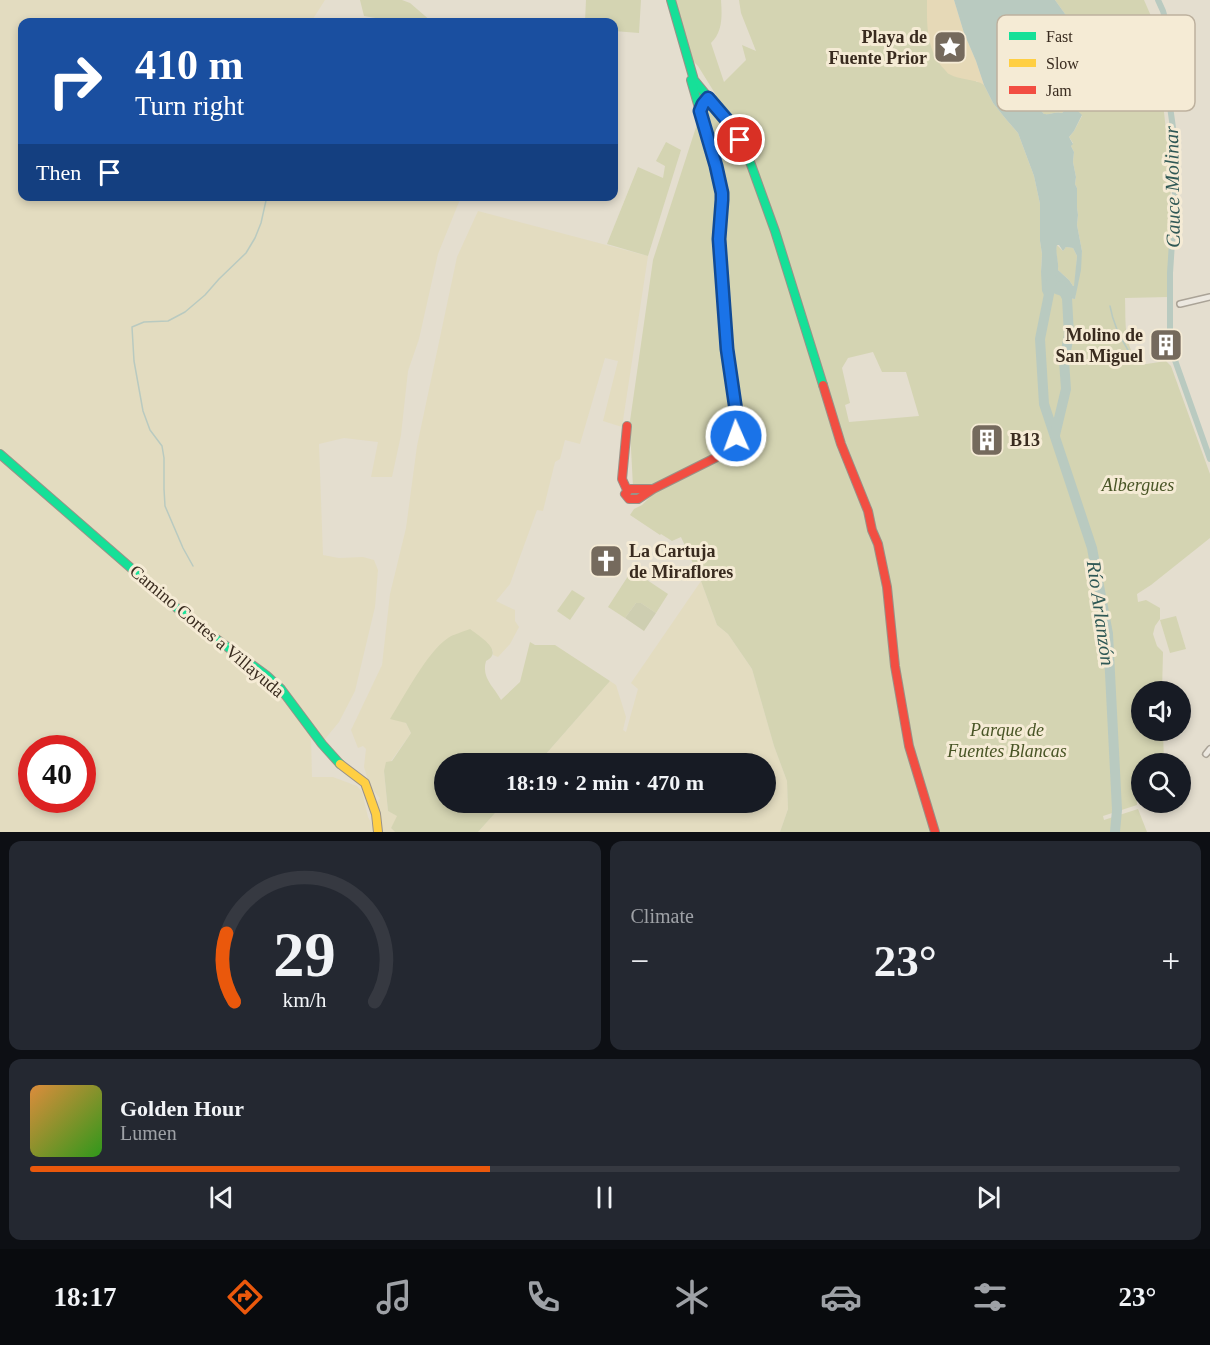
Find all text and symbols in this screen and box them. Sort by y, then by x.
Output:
legend [997,15,1195,111]
place label: Playa de Fuente Prior [829,27,927,68]
text: Fast [1046,28,1073,45]
place icon: Playa de Fuente Prior [932,29,968,65]
icon: right [36,42,114,120]
text: 410 m [135,42,244,88]
text: Slow [1046,55,1079,72]
text: Jam [1046,82,1072,99]
text: Turn right [135,91,244,121]
pin [714,114,765,165]
icon: arrive [723,123,756,156]
water label: Cauce Molinar [1160,126,1184,248]
icon: arrive [93,156,126,189]
text: Then [36,160,81,185]
place label: Molino de San Miguel [1055,325,1143,366]
building icon: Molino de San Miguel [1148,327,1184,363]
position arrow [704,404,768,468]
building icon: B13 [969,422,1005,458]
place label: B13 [1010,430,1040,450]
park label: Albergues [1101,475,1174,495]
place label: La Cartuja de Miraflores [629,541,733,582]
church icon: La Cartuja de Miraflores [588,543,624,579]
water label: Río Arlanzón [1083,558,1119,667]
street label: Camino Cortes a Villayuda [126,561,288,701]
map controls [1131,681,1191,813]
button: sound [1131,681,1191,741]
park label: Parque de Fuentes Blancas [946,720,1067,761]
speed limit sign: 40 [18,735,96,813]
button: search [1131,753,1191,813]
text: 18:19 · 2 min · 470 m [506,770,704,795]
text: Climate [631,905,694,927]
text: 29 [274,920,336,989]
text: 23° [874,936,937,986]
text: − [631,943,649,979]
text: + [1161,943,1180,979]
text: km/h [283,989,327,1013]
text: Golden Hour [120,1096,244,1121]
text: Lumen [120,1122,177,1144]
icon: previous [205,1181,238,1214]
icon: pause [588,1181,621,1214]
icon: next [972,1181,1005,1214]
icon: directions [224,1276,266,1318]
icon: music [373,1276,415,1318]
icon: phone [522,1276,564,1318]
icon: climate [671,1276,713,1318]
icon: car [820,1276,862,1318]
icon: filters [969,1276,1011,1318]
text: 18:17 [54,1282,117,1312]
text: 23° [1119,1282,1156,1312]

